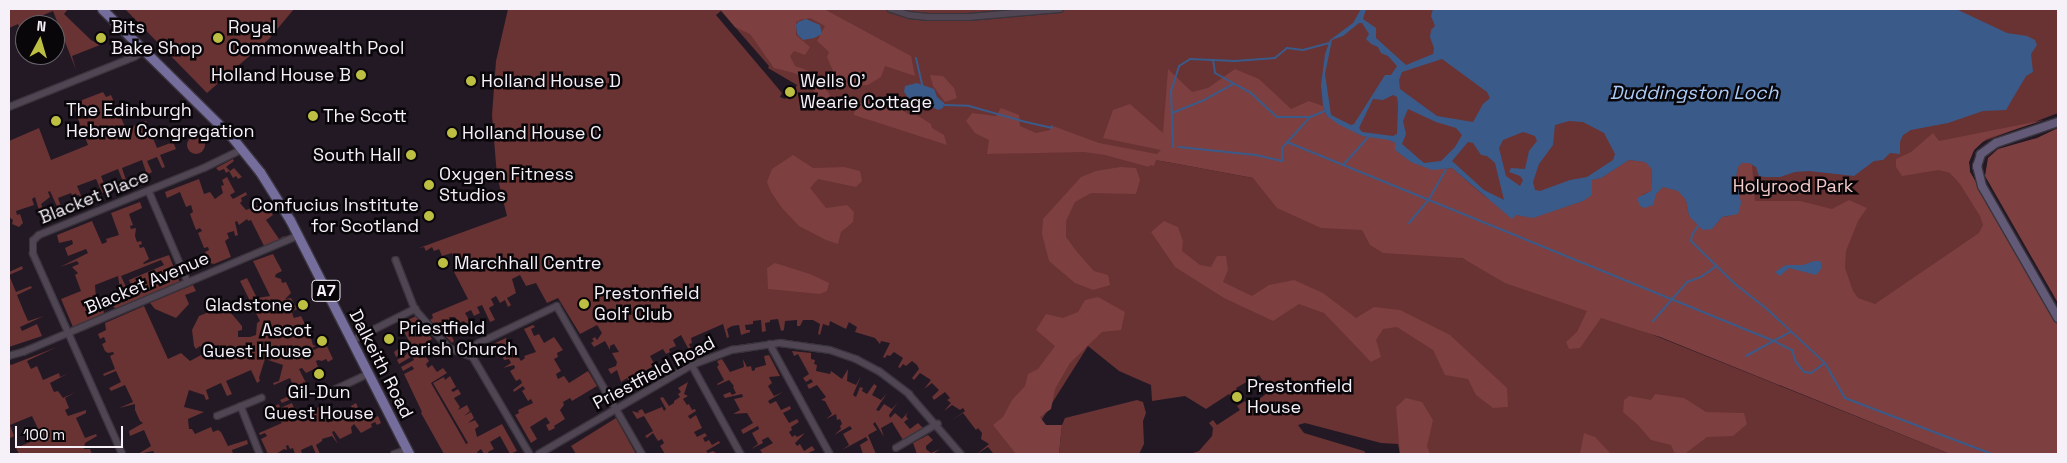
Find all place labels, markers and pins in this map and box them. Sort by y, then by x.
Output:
place label: Bits Bake Shop [111,17,203,59]
place label: Royal Commonwealth Pool [228,17,404,59]
marker: Bits Bake Shop [95,32,107,44]
marker: Royal Commonwealth Pool [212,32,224,44]
place label: Holland House B [211,64,351,86]
marker: Holland House B [355,69,367,81]
place label: Holland House D [481,70,621,92]
place label: Wells O' Wearie Cottage [800,71,932,114]
marker: Holland House D [465,75,477,87]
marker: Wells O' Wearie Cottage [784,86,796,98]
place label: The Edinburgh Hebrew Congregation [66,100,255,142]
place label: The Scott [323,105,407,127]
marker: The Scott [307,110,319,122]
marker: The Edinburgh Hebrew Congregation [50,115,62,127]
place label: Holland House C [462,122,602,144]
marker: Holland House C [446,127,458,139]
place label: South Hall [313,144,401,166]
marker: South Hall [405,149,417,161]
place label: Oxygen Fitness Studios [439,164,574,206]
marker: Oxygen Fitness Studios [423,179,435,191]
place label: Confucius Institute for Scotland [251,195,419,238]
marker: Confucius Institute for Scotland [423,210,435,222]
place label: Marchhall Centre [454,252,601,274]
marker: Marchhall Centre [436,256,450,270]
place label: Prestonfield Golf Club [594,283,700,326]
place label: Gladstone [205,294,293,316]
marker: Prestonfield Golf Club [578,298,590,310]
marker: Gladstone [297,299,309,311]
place label: Priestfield Parish Church [399,318,518,360]
place label: Ascot Guest House [202,320,312,362]
marker: Priestfield Parish Church [383,333,395,345]
marker: Ascot Guest House [316,335,328,347]
marker: Gil-Dun Guest House [313,368,325,380]
place label: Prestonfield House [1247,376,1353,418]
place label: Gil-Dun Guest House [264,382,374,424]
marker: Prestonfield House [1231,391,1243,403]

